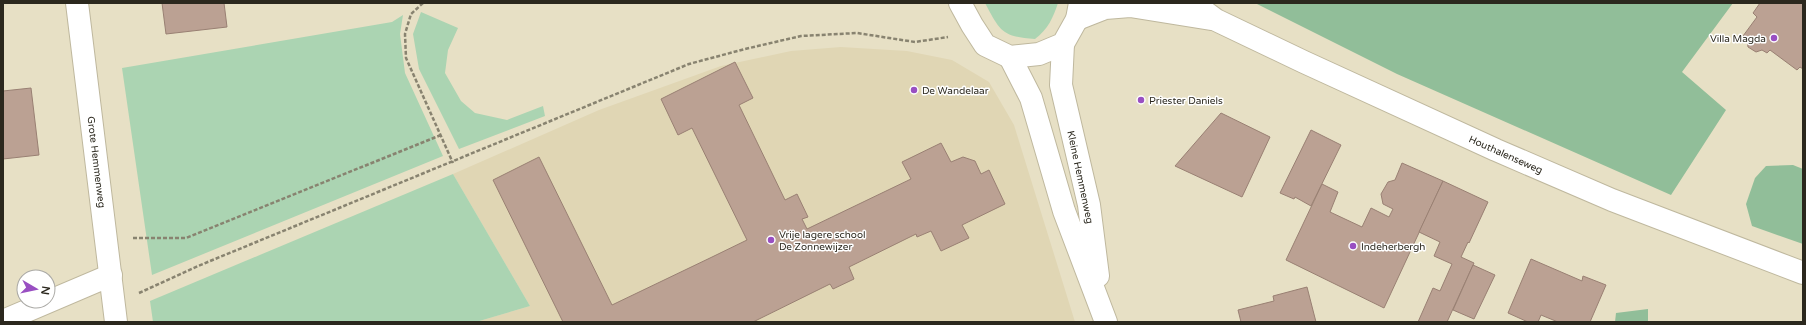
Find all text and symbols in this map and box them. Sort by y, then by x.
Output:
place label: Villa Magda [1710,33,1766,45]
marker: Villa Magda [1769,33,1779,43]
marker: De Wandelaar [909,85,919,95]
place label: De Wandelaar [922,85,989,97]
marker: Priester Daniels [1136,95,1146,105]
place label: Priester Daniels [1149,95,1223,107]
street label: Grote Hemmenweg [84,116,108,209]
street label: Kleine Hemmenweg [1064,130,1096,225]
street label: Houthalenseweg [1467,133,1544,177]
place label: Vrije lagere school De Zonnewijzer [779,229,866,253]
marker: Vrije lagere school De Zonnewijzer [766,235,776,245]
marker: Indeherbergh [1348,241,1358,251]
place label: Indeherbergh [1361,241,1425,253]
north arrow [16,269,56,309]
text: N [38,285,52,296]

